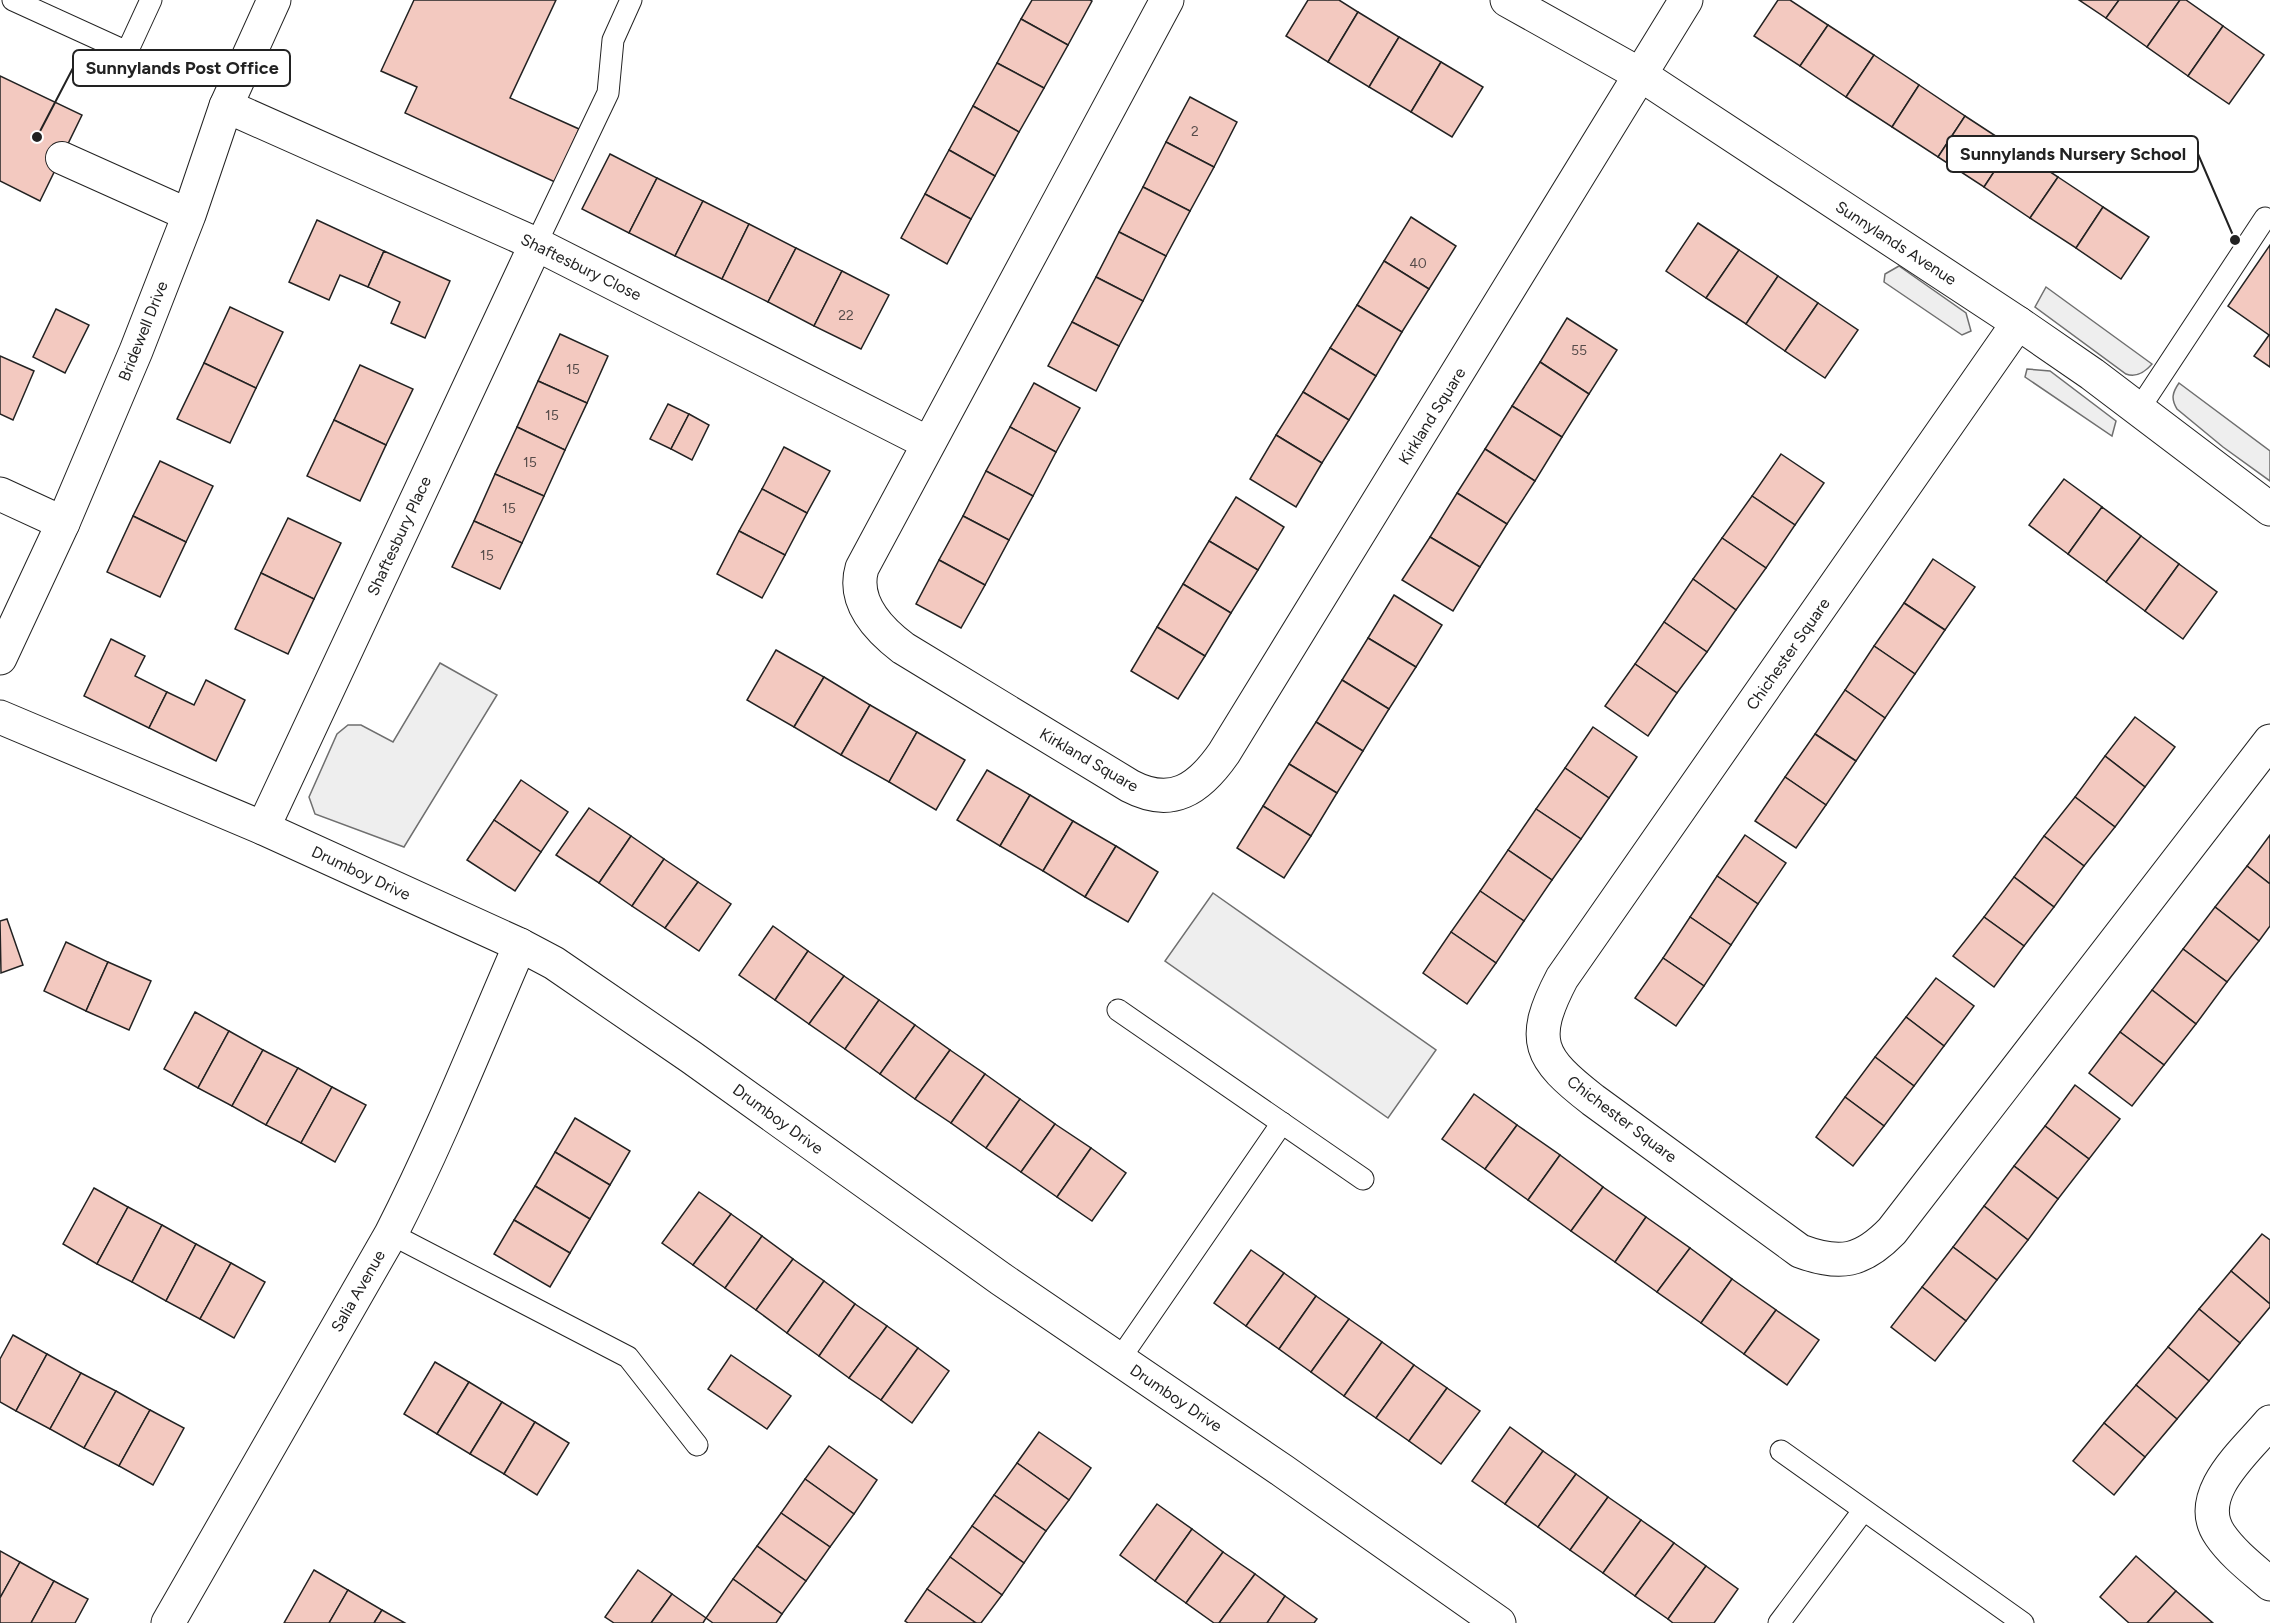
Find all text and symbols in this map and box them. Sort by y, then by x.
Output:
callout: Sunnylands Post Office [73,50,290,86]
text: Sunnylands Post Office [85,57,279,79]
house number: 2 [1191,123,1199,140]
callout: Sunnylands Nursery School [1947,136,2198,172]
text: Sunnylands Nursery School [1960,143,2186,165]
street label: Sunnylands Avenue [1832,197,1960,289]
street label: Shaftesbury Close [518,230,645,305]
house number: 40 [1409,255,1427,272]
street label: Bridewell Drive [114,278,172,384]
house number: 22 [838,307,854,324]
house number: 55 [1571,342,1587,359]
house number: 15 [566,361,580,378]
street label: Kirkland Square [1395,364,1470,468]
house number: 15 [545,407,559,424]
house number: 15 [523,454,537,471]
street label: Shaftesbury Place [363,473,435,599]
house number: 15 [502,500,516,517]
house number: 15 [480,547,494,564]
street label: Chichester Square [1742,594,1834,714]
street label: Kirkland Square [1036,724,1142,796]
street label: Drumboy Drive [309,842,414,904]
street label: Chichester Square [1563,1072,1681,1167]
street label: Drumboy Drive [729,1080,827,1158]
street label: Salia Avenue [327,1246,389,1335]
street label: Drumboy Drive [1126,1360,1226,1436]

